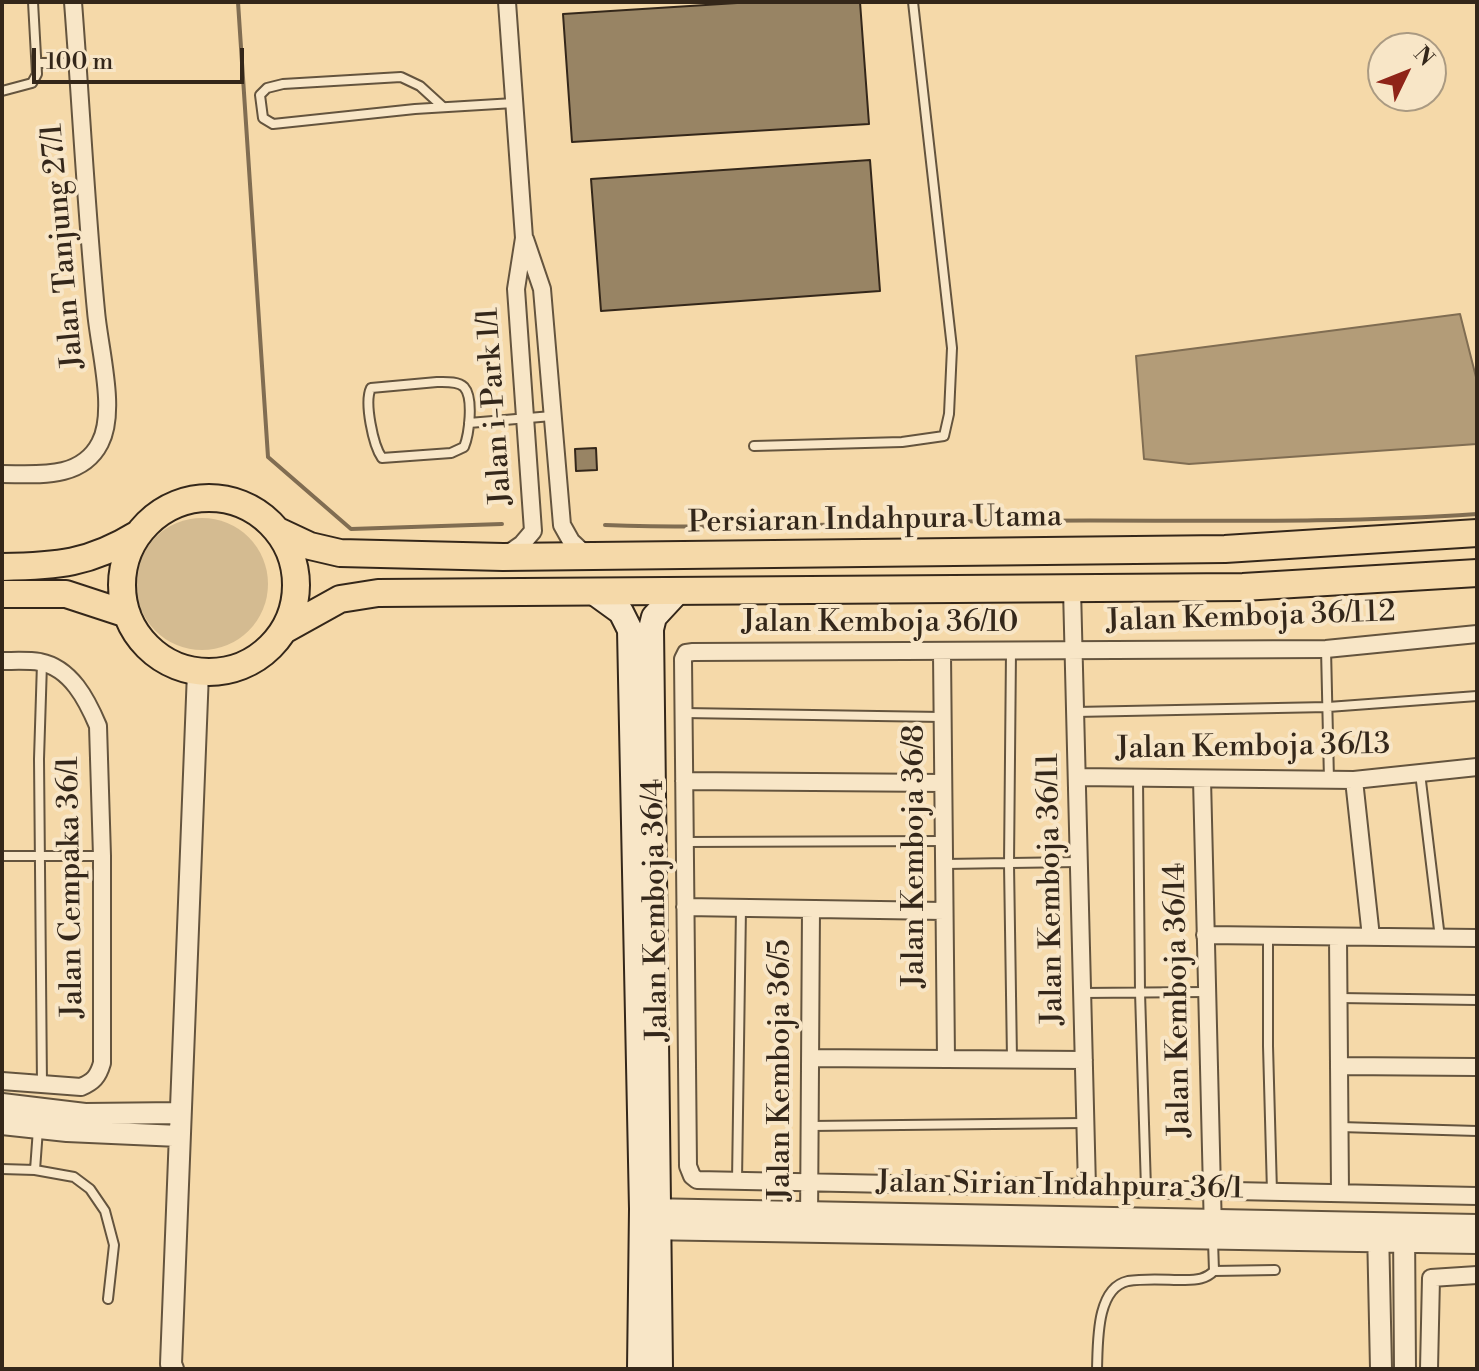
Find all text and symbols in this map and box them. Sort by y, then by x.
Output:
scale bar [36,32,248,82]
north arrow [1367,32,1447,112]
text: N [1408,41,1439,72]
text: 100 m [46,47,113,77]
street label: Jalan Tanjung 27/1 [35,122,93,370]
street label: Jalan i-Park 1/1 [471,306,521,506]
street label: Persiaran Indahpura Utama [688,500,1062,542]
street label: Jalan Kemboja 36/112 [1106,595,1396,641]
street label: Jalan Kemboja 36/10 [742,606,1018,642]
street label: Jalan Kemboja 36/8 [898,724,934,988]
street label: Jalan Kemboja 36/13 [1116,728,1390,768]
street label: Jalan Kemboja 36/11 [1032,753,1072,1025]
street label: Jalan Cempaka 36/1 [52,756,92,1018]
street label: Jalan Kemboja 36/4 [637,778,677,1042]
street label: Jalan Kemboja 36/14 [1159,862,1199,1138]
street label: Jalan Kemboja 36/5 [764,939,800,1201]
street label: Jalan Sirian Indahpura 36/1 [876,1166,1244,1208]

